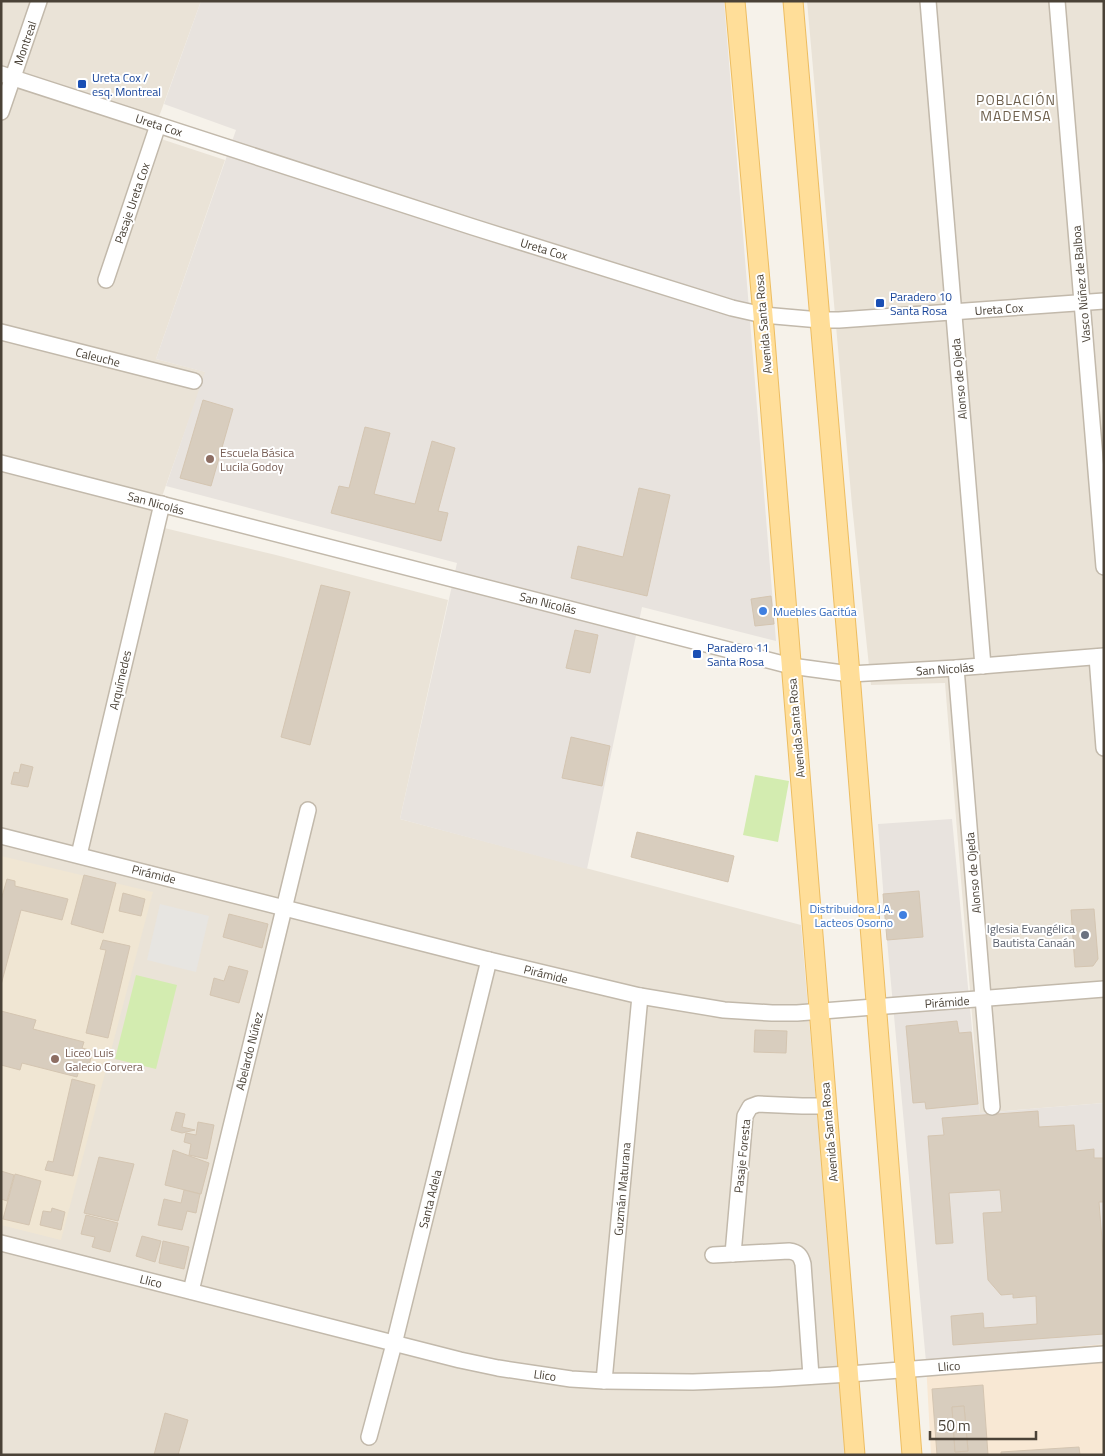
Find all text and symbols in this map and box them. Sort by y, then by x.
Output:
street label: Montreal [9,18,41,68]
place label: Ureta Cox / esq. Montreal [92,68,161,101]
marker: Ureta Cox / esq. Montreal [76,78,88,90]
district label: POBLACIÓN MADEMSA [976,89,1056,126]
street label: Ureta Cox [133,108,186,142]
street label: Pasaje Ureta Cox [109,159,155,246]
street label: Vasco Núñez de Balboa [1066,225,1096,343]
street label: Ureta Cox [518,233,571,265]
street label: Avenida Santa Rosa [749,273,777,375]
place label: Paradero 10 Santa Rosa [890,287,952,320]
marker: Paradero 10 Santa Rosa [874,297,886,309]
street label: Ureta Cox [974,298,1025,320]
street label: Alonso de Ojeda [946,338,972,420]
street label: Caleuche [74,342,122,372]
place label: Escuela Básica Lucila Godoy [220,443,294,476]
marker: Escuela Básica Lucila Godoy [204,453,216,465]
street label: San Nicolás [125,486,187,520]
street label: San Nicolás [517,587,579,619]
place label: Muebles Gacitúa [773,602,857,621]
marker: Muebles Gacitúa [757,605,769,617]
place label: Paradero 11 Santa Rosa [707,638,769,671]
street label: Arquímedes [104,648,136,712]
marker: Paradero 11 Santa Rosa [691,648,703,660]
street label: San Nicolás [915,657,975,681]
street label: Avenida Santa Rosa [782,677,810,779]
street label: Alonso de Ojeda [960,832,986,914]
street label: Pirámide [130,859,178,889]
place label: Distribuidora J.A. Lacteos Osorno [809,899,893,932]
marker: Distribuidora J.A. Lacteos Osorno [897,909,909,921]
place label: Iglesia Evangélica Bautista Canaán [987,919,1075,952]
marker: Iglesia Evangélica Bautista Canaán [1079,929,1091,941]
street label: Pirámide [522,959,570,989]
street label: Pirámide [924,991,970,1013]
street label: Abelardo Núñez [230,1010,268,1092]
place label: Liceo Luis Galecio Corvera [65,1043,143,1076]
marker: Liceo Luis Galecio Corvera [49,1053,61,1065]
street label: Avenida Santa Rosa [815,1081,843,1183]
street label: Pasaje Foresta [729,1118,755,1194]
street label: Guzmán Maturana [608,1142,636,1236]
street label: Santa Adela [414,1168,446,1230]
street label: Llico [138,1269,164,1293]
street label: Llico [937,1356,961,1376]
street label: Llico [532,1364,558,1386]
scale bar [930,1408,1036,1440]
text: 50 m [938,1414,971,1437]

